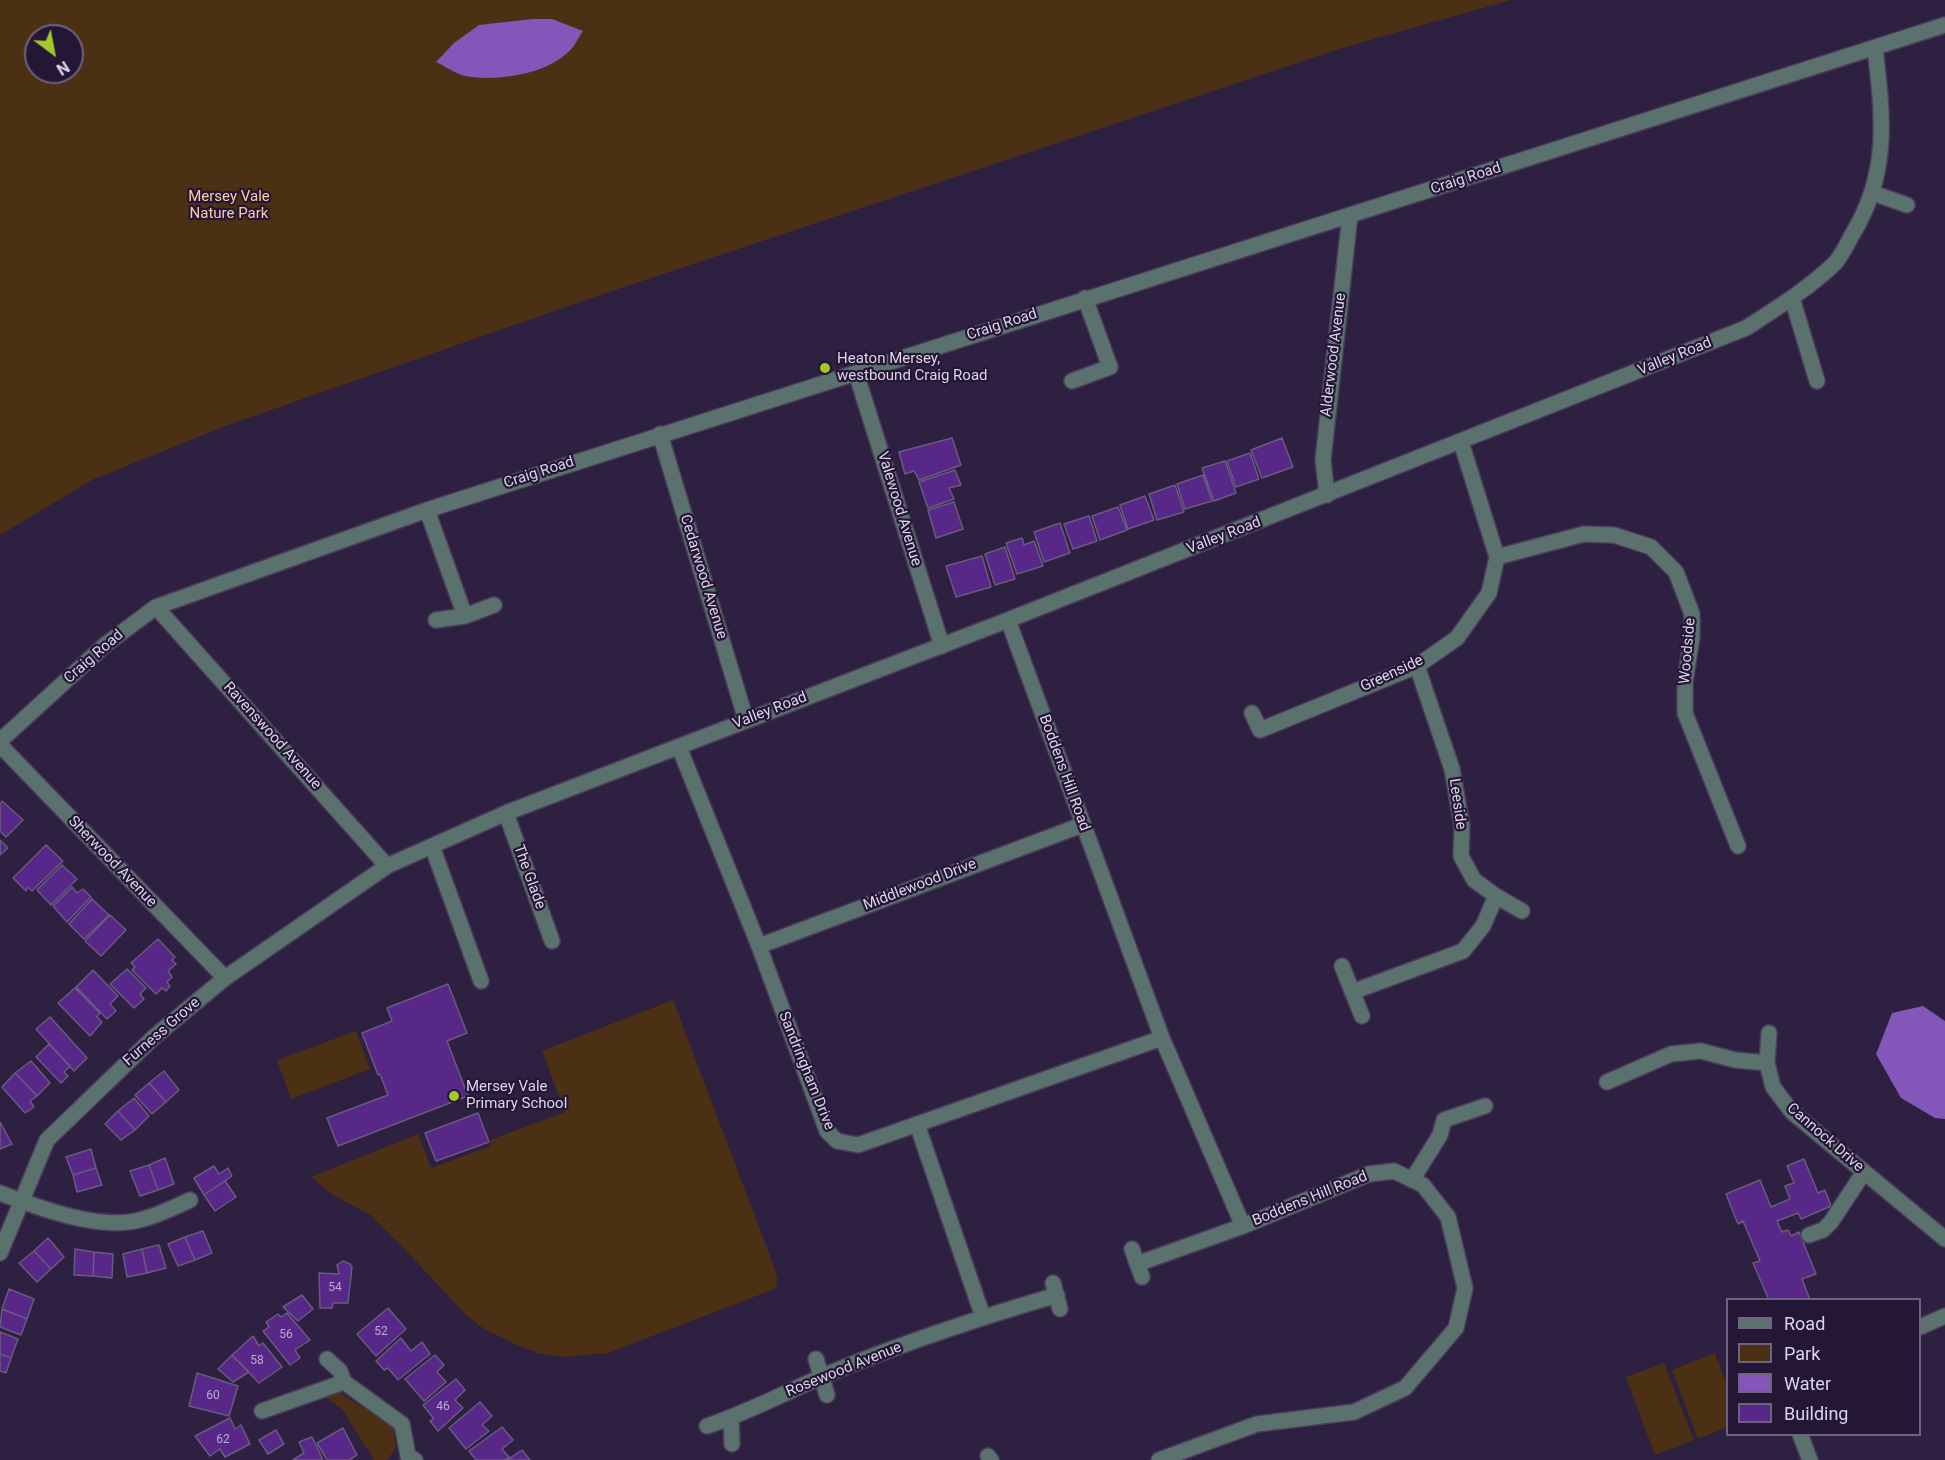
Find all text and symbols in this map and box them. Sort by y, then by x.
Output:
north arrow [24,24,84,84]
text: N [53,57,73,79]
street label: Craig Road [1429,159,1503,199]
park label: Mersey Vale Nature Park [188,188,270,223]
street label: Alderwood Avenue [1317,292,1351,418]
street label: Craig Road [965,305,1039,345]
street label: Valley Road [1636,334,1714,380]
place label: Heaton Mersey, westbound Craig Road [837,350,988,385]
marker: Heaton Mersey, westbound Craig Road [818,361,832,375]
street label: Valewood Avenue [873,450,925,568]
street label: Craig Road [502,453,576,493]
street label: Cedarwood Avenue [676,513,730,641]
street label: Valley Road [1184,514,1264,558]
street label: Woodside [1676,617,1700,685]
street label: Craig Road [61,626,127,688]
street label: Greenside [1358,652,1426,696]
street label: Ravenswood Avenue [219,679,325,793]
street label: Valley Road [730,689,810,733]
street label: Boddens Hill Road [1035,712,1093,834]
street label: Leeside [1444,777,1470,831]
street label: Sherwood Avenue [64,813,160,911]
street label: The Glade [509,842,549,912]
street label: Middlewood Drive [861,855,979,915]
street label: Furness Grove [120,994,204,1070]
street label: Sandringham Drive [774,1009,838,1133]
place label: Mersey Vale Primary School [466,1078,567,1113]
marker: Mersey Vale Primary School [447,1089,461,1103]
street label: Cannock Drive [1783,1100,1867,1176]
street label: Boddens Hill Road [1250,1168,1370,1230]
house number: 54 [328,1281,342,1295]
legend [1726,1298,1921,1436]
text: Road [1784,1313,1825,1334]
house number: 52 [374,1325,388,1339]
house number: 56 [279,1328,293,1342]
street label: Rosewood Avenue [784,1339,904,1401]
text: Park [1784,1343,1820,1364]
house number: 58 [250,1354,264,1368]
text: Water [1784,1373,1831,1394]
house number: 60 [206,1389,220,1403]
house number: 46 [436,1400,450,1414]
text: Building [1784,1403,1848,1424]
house number: 62 [216,1433,230,1447]

